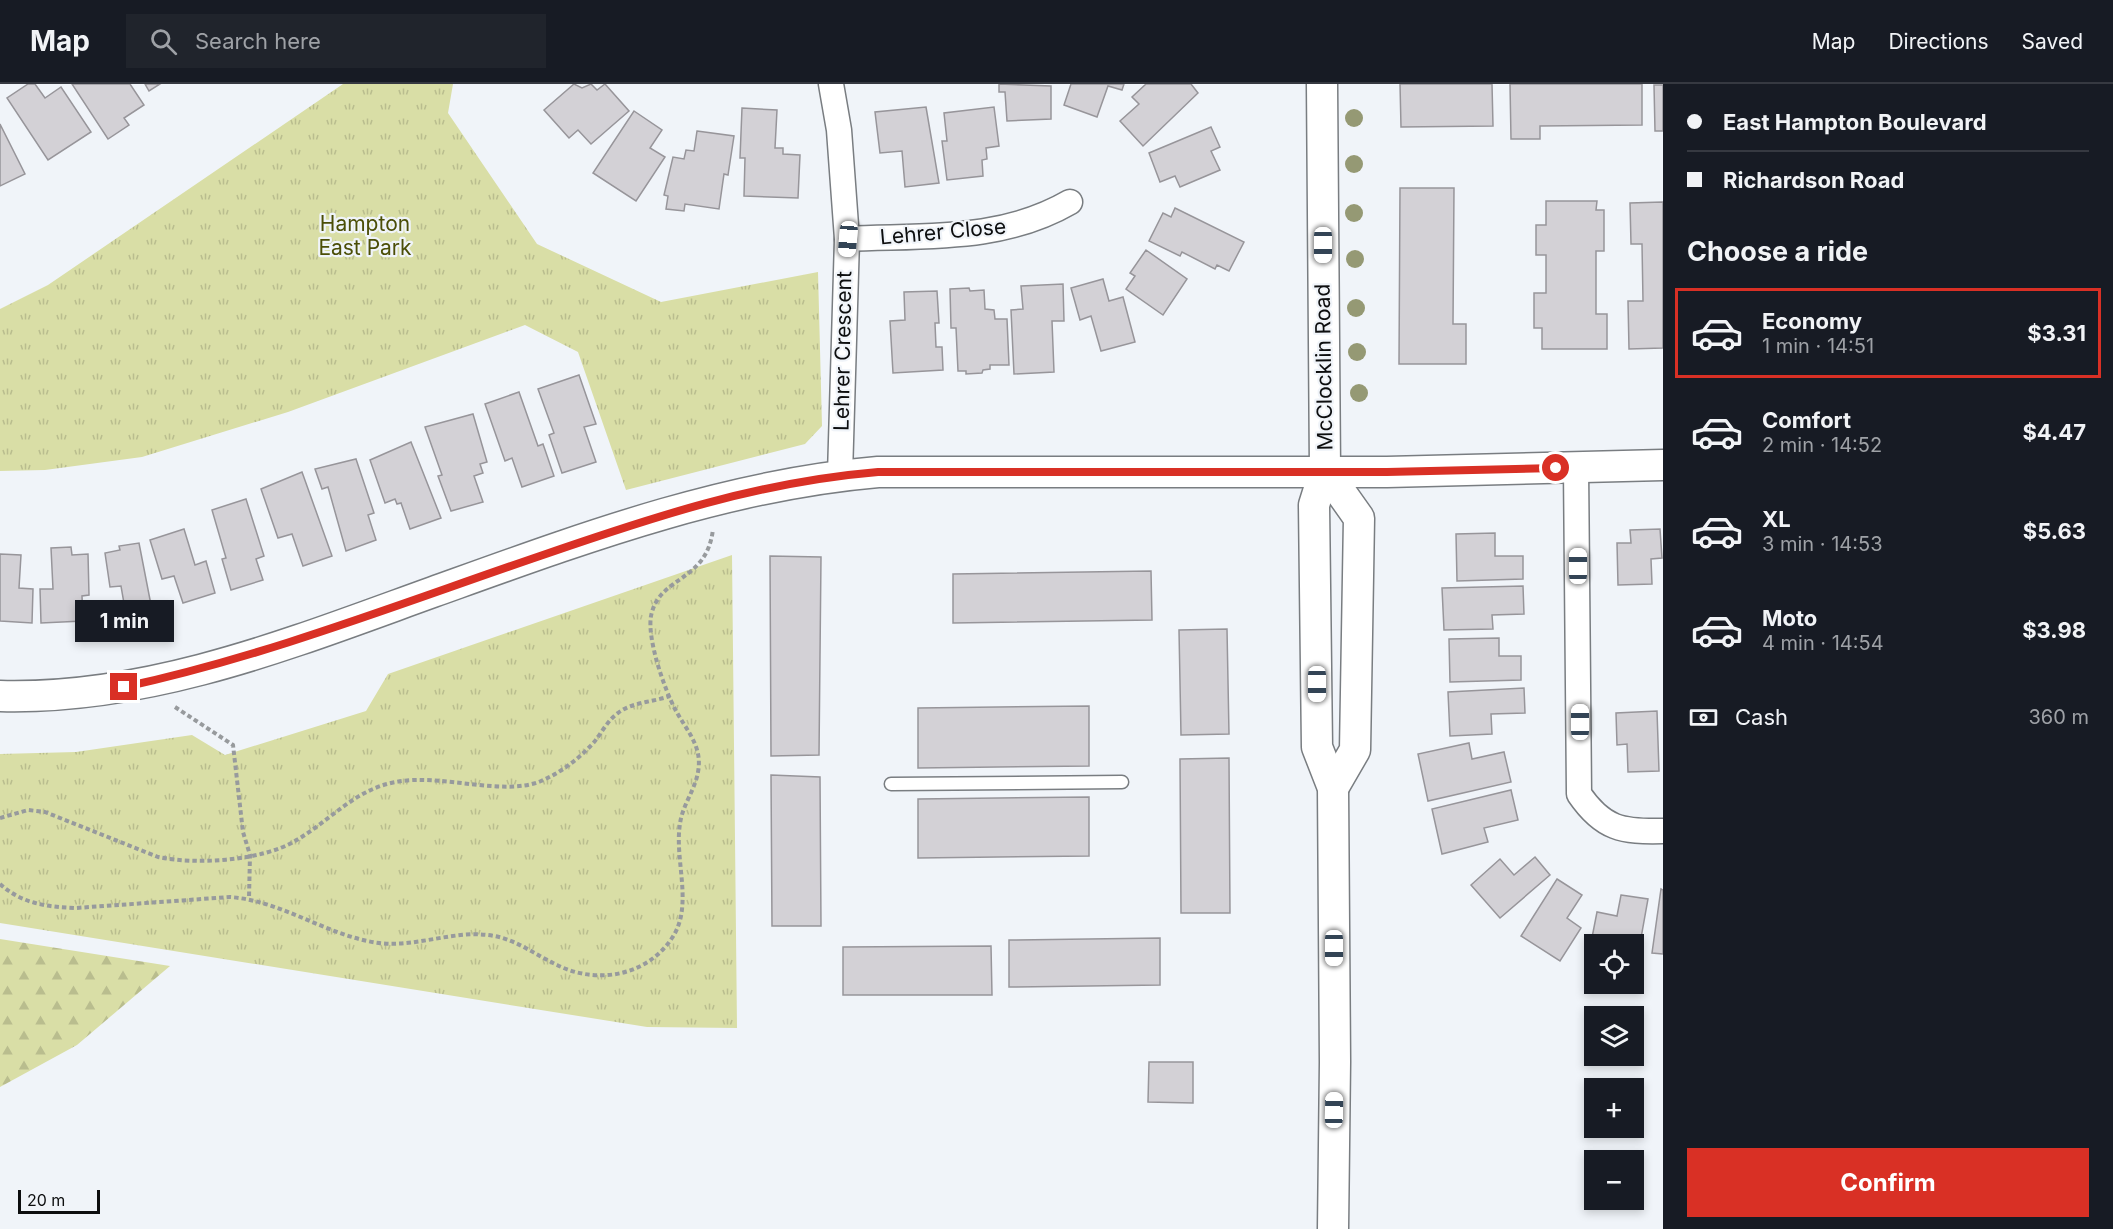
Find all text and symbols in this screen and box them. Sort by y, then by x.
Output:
search box [126,14,546,68]
text: Map [30,24,90,58]
icon: search [147,25,180,58]
text: Search here [195,28,321,54]
text: Map [1812,29,1855,54]
text: Directions [1888,29,1989,54]
text: Saved [2022,29,2083,54]
text: East Hampton Boulevard [1723,109,1987,135]
text: Richardson Road [1723,167,1904,193]
park label: Hampton East Park [318,211,412,260]
street label: Lehrer Close [879,214,1007,249]
car [837,220,859,258]
car [1314,227,1332,263]
text: Choose a ride [1687,235,1868,268]
street label: Lehrer Crescent [829,271,856,431]
street label: McClocklin Road [1310,283,1337,451]
icon: car [1690,306,1744,360]
text: Economy [1762,308,1862,334]
text: $3.31 [2027,320,2086,346]
text: 1 min · 14:51 [1762,334,1874,358]
icon: car [1690,405,1744,459]
text: Comfort [1762,407,1851,433]
text: $4.47 [2022,419,2086,445]
text: 2 min · 14:52 [1762,433,1882,457]
route start [1542,454,1569,481]
icon: car [1690,504,1744,558]
text: XL [1762,506,1791,532]
text: $5.63 [2023,518,2086,544]
text: 3 min · 14:53 [1762,532,1883,556]
car [1569,548,1587,584]
callout: 1 min [74,600,174,642]
icon: car [1690,603,1744,657]
text: Moto [1762,605,1817,631]
text: 1 min [100,609,149,633]
text: $3.98 [2022,617,2086,643]
text: 4 min · 14:54 [1762,631,1884,655]
car [1308,666,1326,702]
route end [110,673,137,700]
icon: cash [1687,701,1720,734]
car [1571,704,1589,740]
text: Cash [1735,704,1788,730]
text: 360 m [2028,705,2089,729]
car [1325,930,1343,966]
map controls [1584,934,1644,1210]
button: locate [1584,934,1644,994]
button: layers [1584,1006,1644,1066]
button: + [1584,1078,1644,1138]
car [1325,1092,1343,1128]
button: Confirm [1687,1148,2089,1217]
button: − [1584,1150,1644,1210]
scale bar [18,1187,100,1214]
text: 20 m [27,1190,65,1210]

